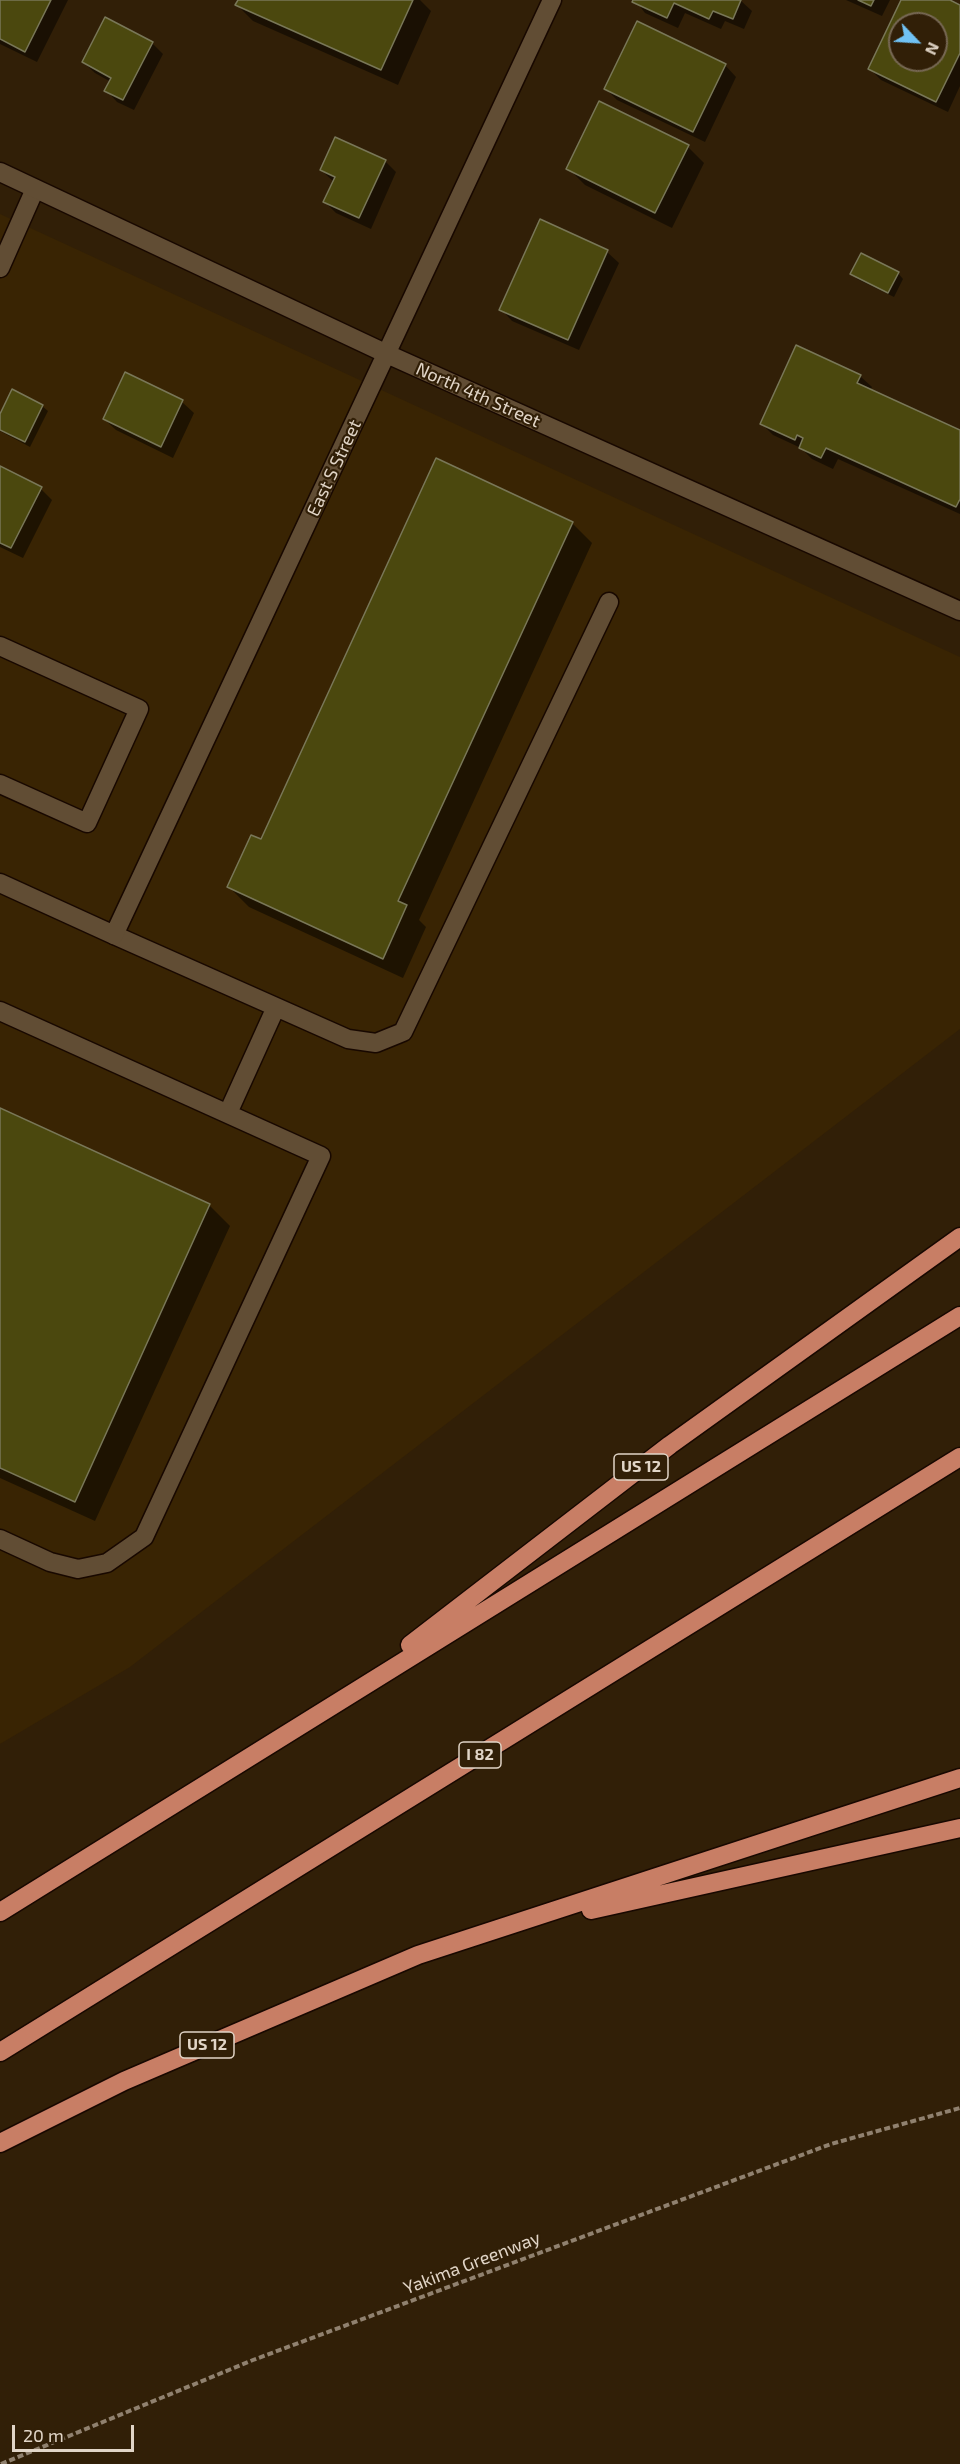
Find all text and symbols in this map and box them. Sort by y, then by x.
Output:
north arrow [888,12,948,72]
text: N [922,40,944,58]
street label: North 4th Street [412,358,544,432]
street label: East S Street [302,416,366,520]
road number: US 12 [614,1454,668,1480]
road number: I 82 [459,1742,501,1768]
road number: US 12 [180,2032,234,2058]
street label: Yakima Greenway [401,2227,543,2299]
scale bar [15,2413,136,2451]
text: 20 m [23,2424,64,2446]

